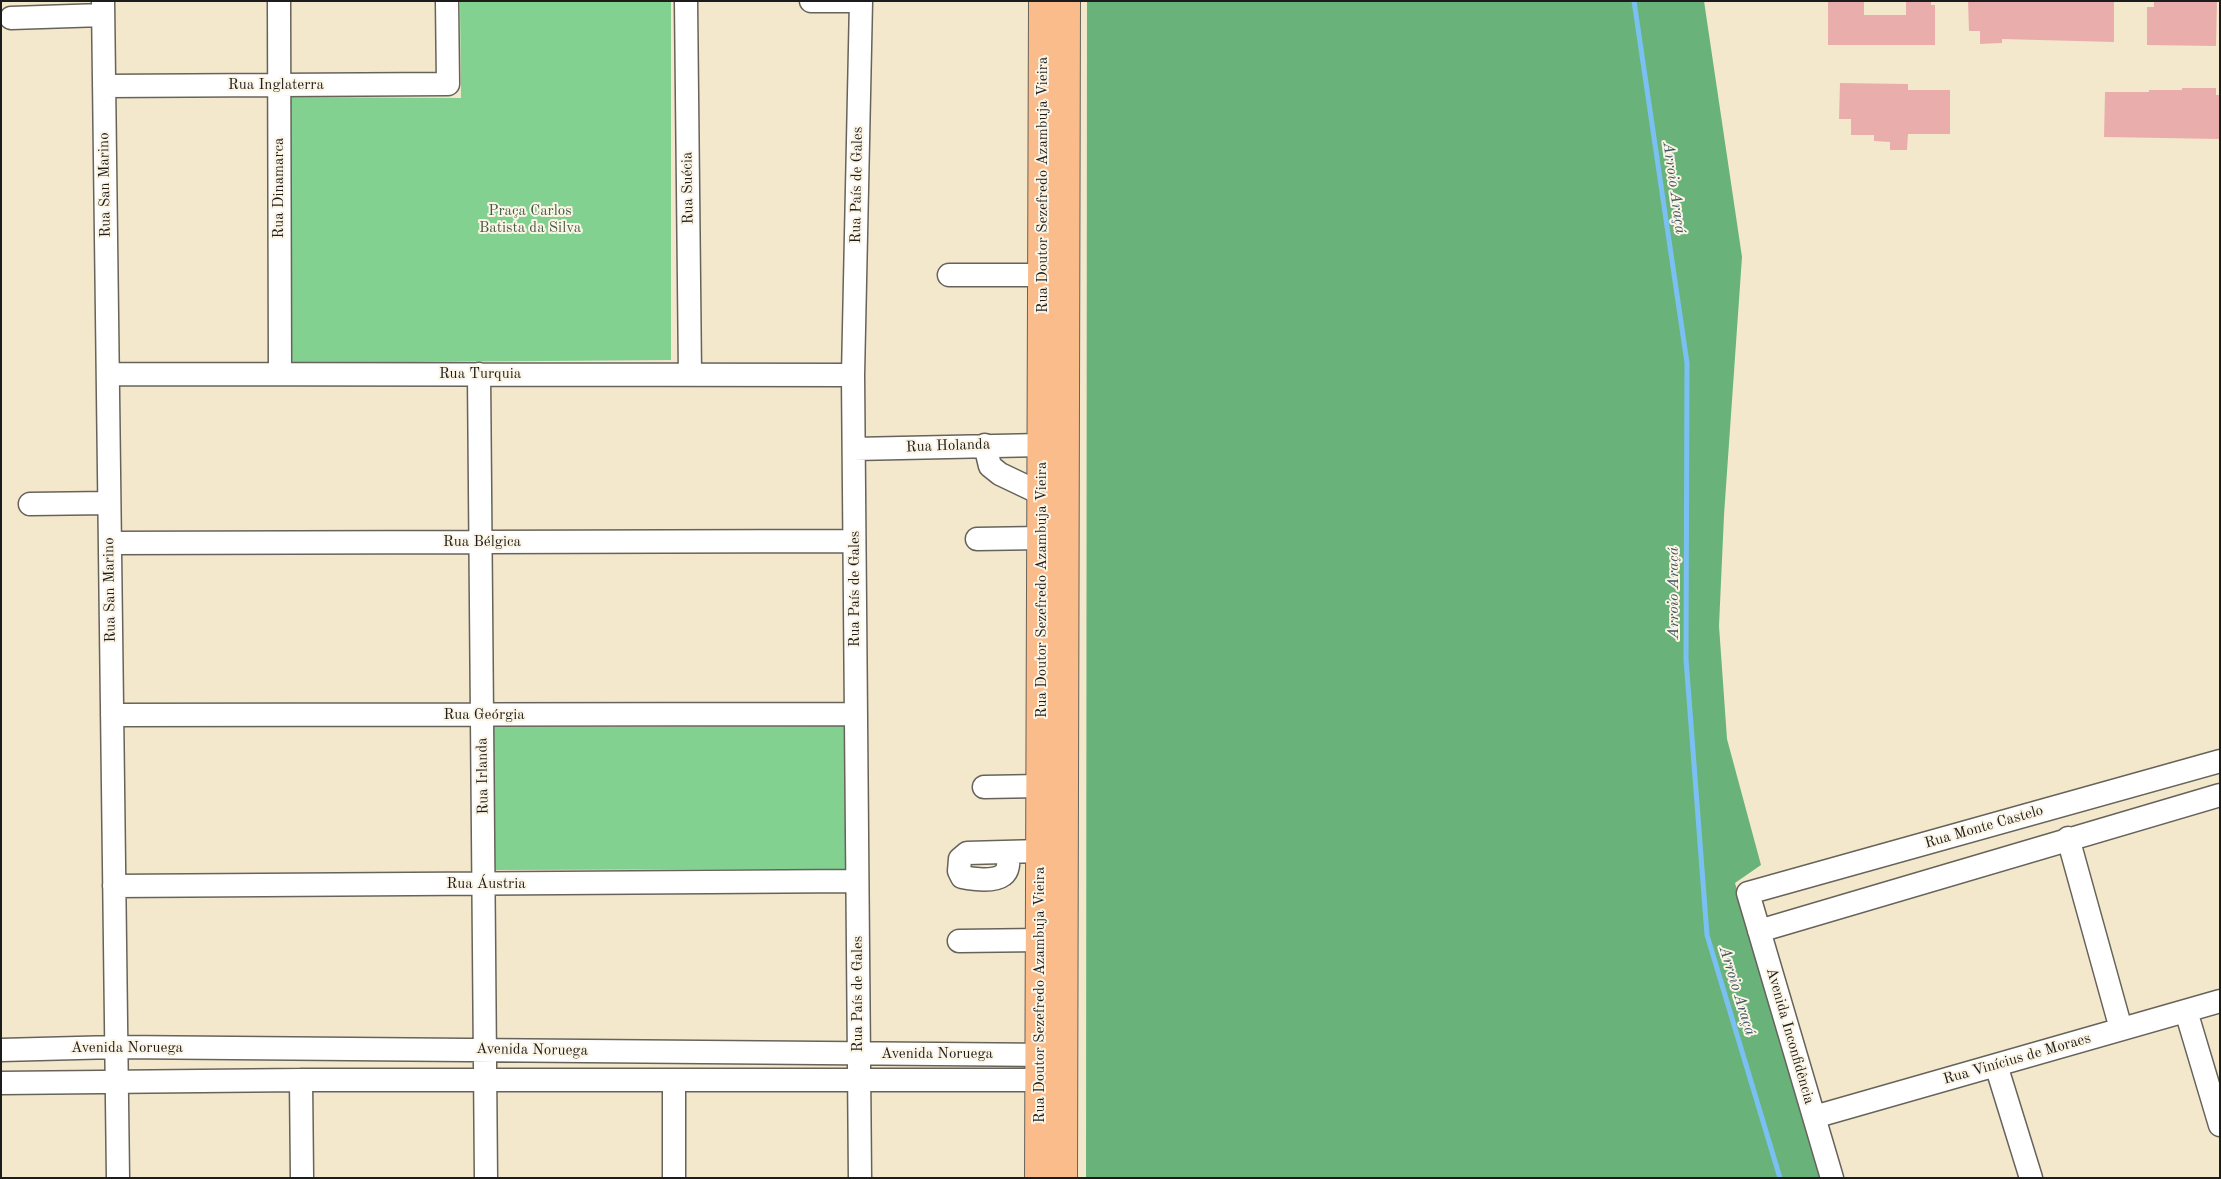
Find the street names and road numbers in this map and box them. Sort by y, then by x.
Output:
street label: Rua Doutor Sezefredo Azambuja Vieira [1034,57,1052,313]
street label: Rua Inglaterra [228,76,324,94]
street label: Rua País de Gales [847,127,867,243]
street label: Rua San Marino [95,132,115,238]
street label: Rua Dinamarca [270,137,288,239]
street label: Rua Suécia [678,152,698,224]
street label: Rua Turquia [439,365,521,383]
street label: Rua Holanda [906,436,990,456]
street label: Rua Doutor Sezefredo Azambuja Vieira [1033,462,1051,718]
street label: Rua País de Gales [846,531,864,647]
street label: Rua Bélgica [443,533,521,551]
street label: Rua San Marino [100,537,120,643]
street label: Rua Geórgia [443,706,525,724]
street label: Rua Irlanda [473,737,493,815]
street label: Rua Monte Castelo [1923,801,2045,853]
street label: Rua Doutor Sezefredo Azambuja Vieira [1031,867,1049,1123]
street label: Rua Áustria [446,875,526,893]
street label: Rua País de Gales [849,936,867,1052]
street label: Avenida Inconfidência [1762,966,1818,1106]
street label: Rua Vinícius de Moraes [1941,1029,2093,1089]
street label: Avenida Noruega [71,1039,183,1057]
street label: Avenida Noruega [476,1040,588,1060]
street label: Avenida Noruega [881,1045,993,1063]

